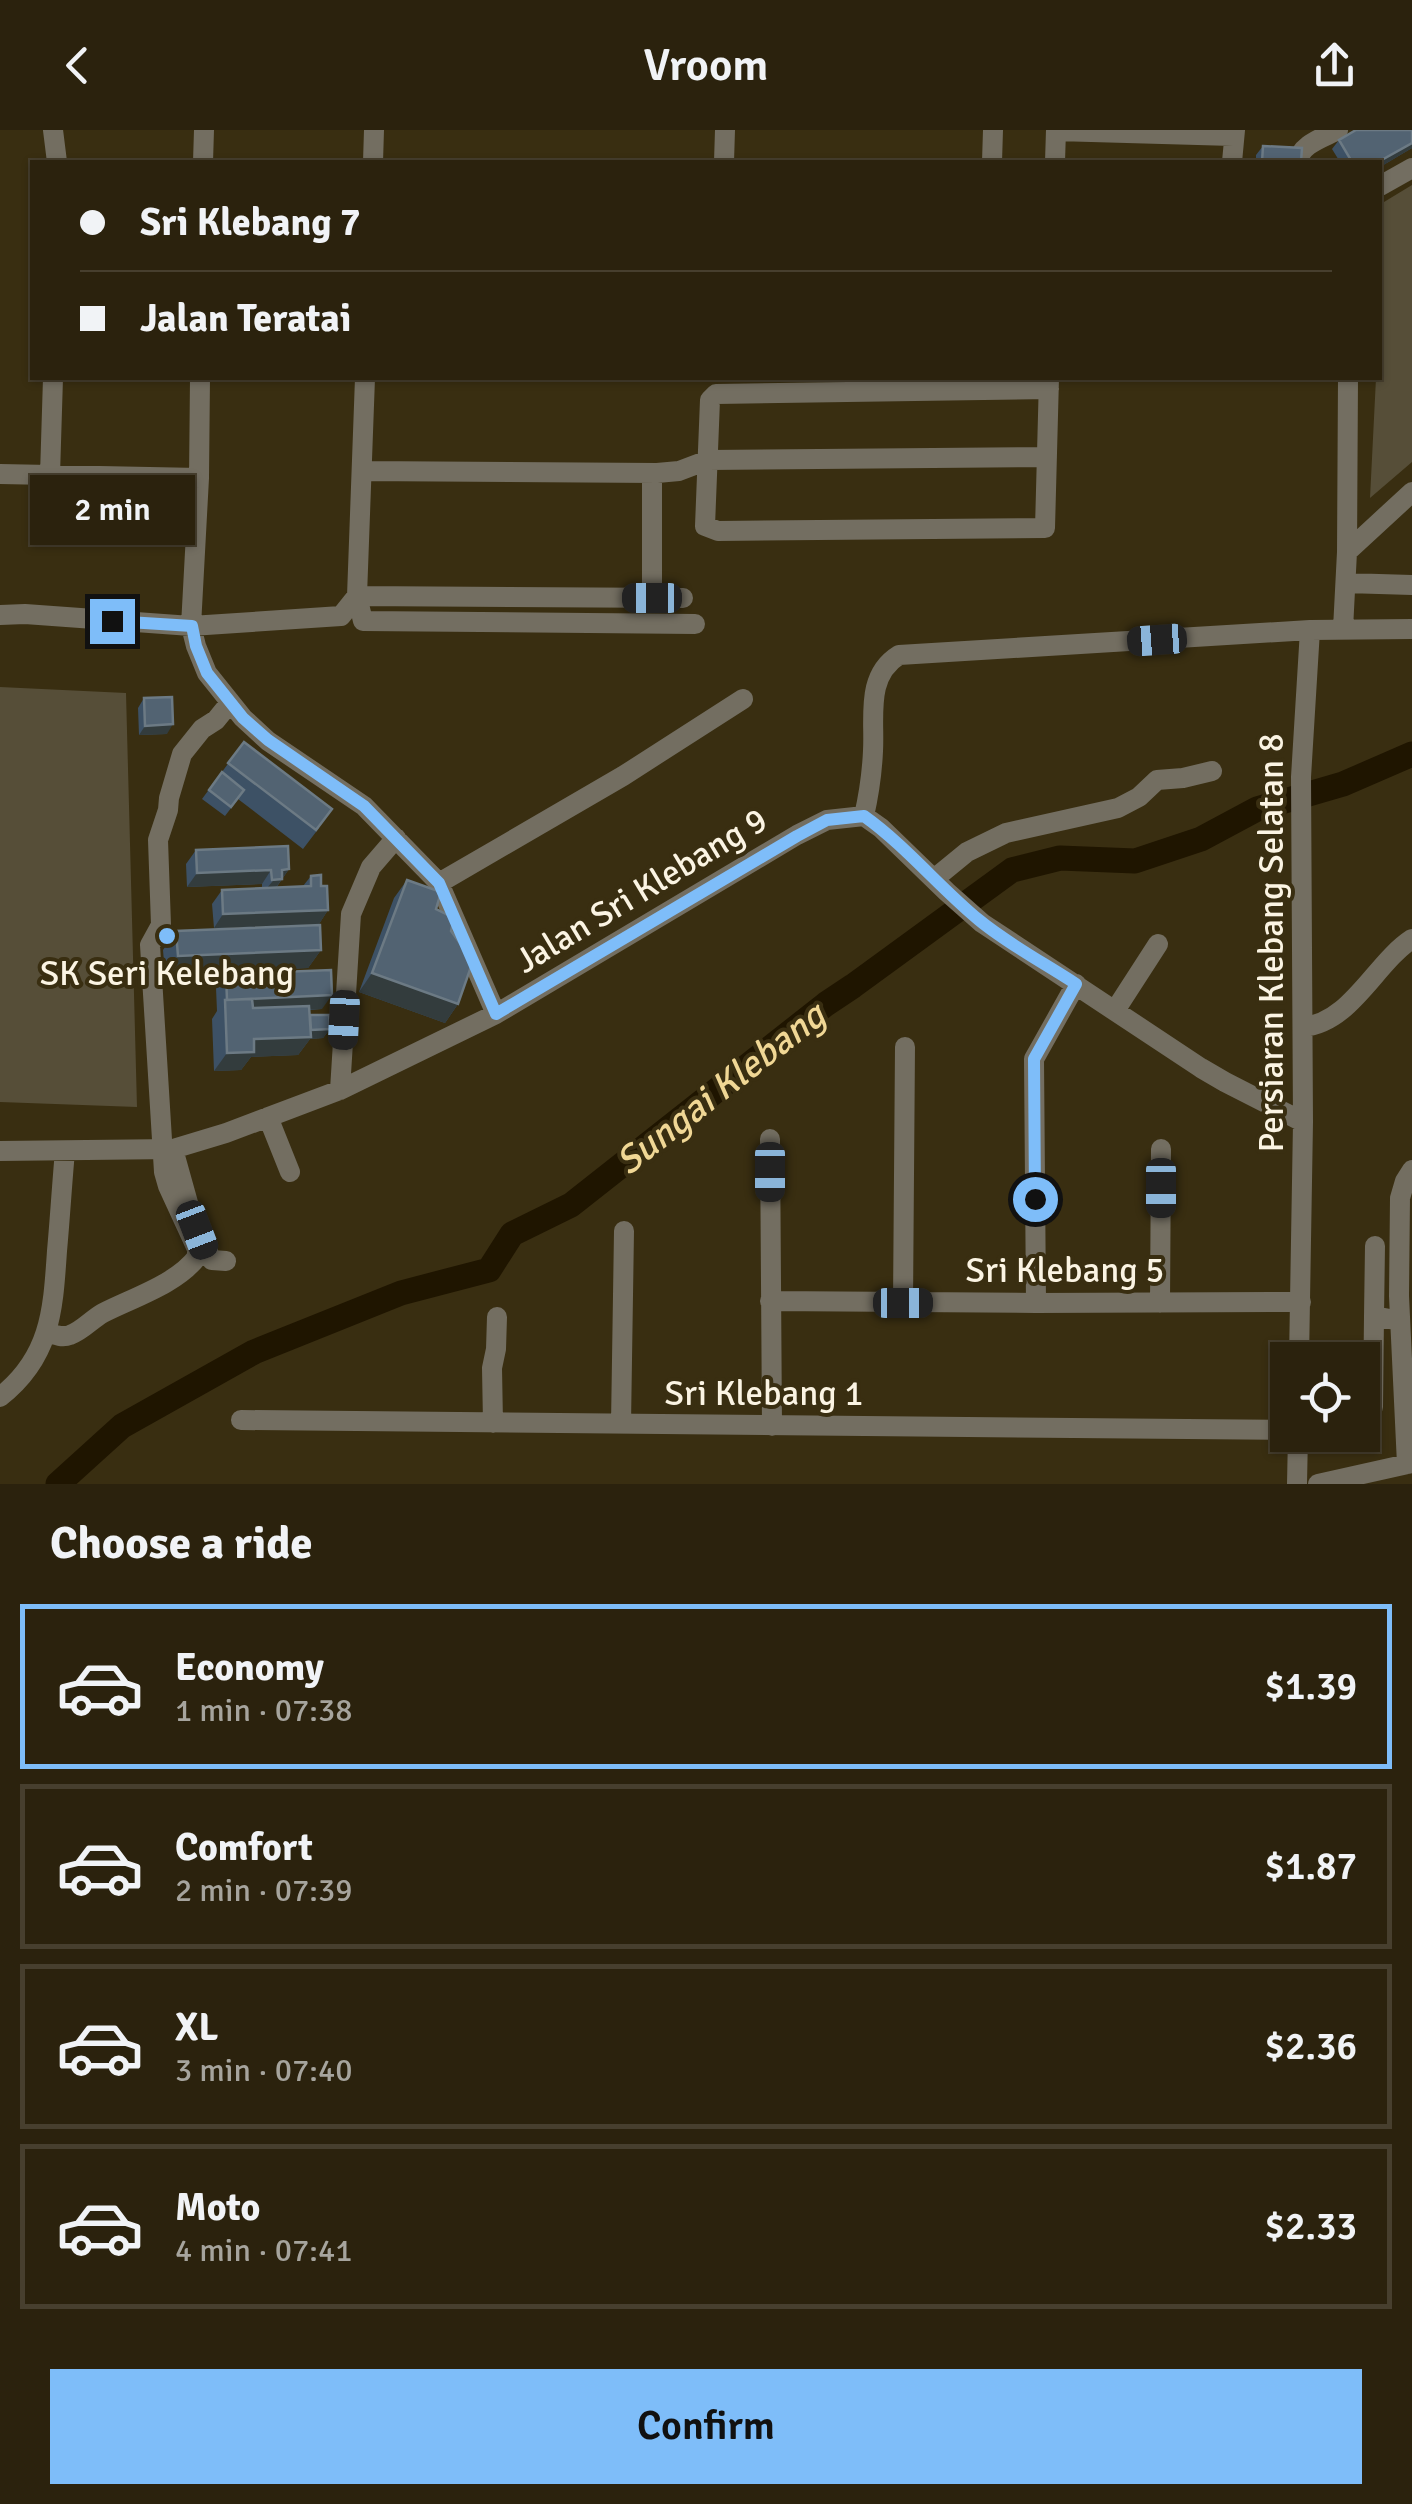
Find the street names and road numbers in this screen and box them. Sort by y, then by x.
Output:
street label: Persiaran Klebang Selatan 8 [1250,733,1293,1153]
street label: Jalan Sri Klebang 9 [508,798,775,983]
street label: Sri Klebang 5 [966,1249,1164,1292]
street label: Sri Klebang 1 [665,1372,863,1415]

